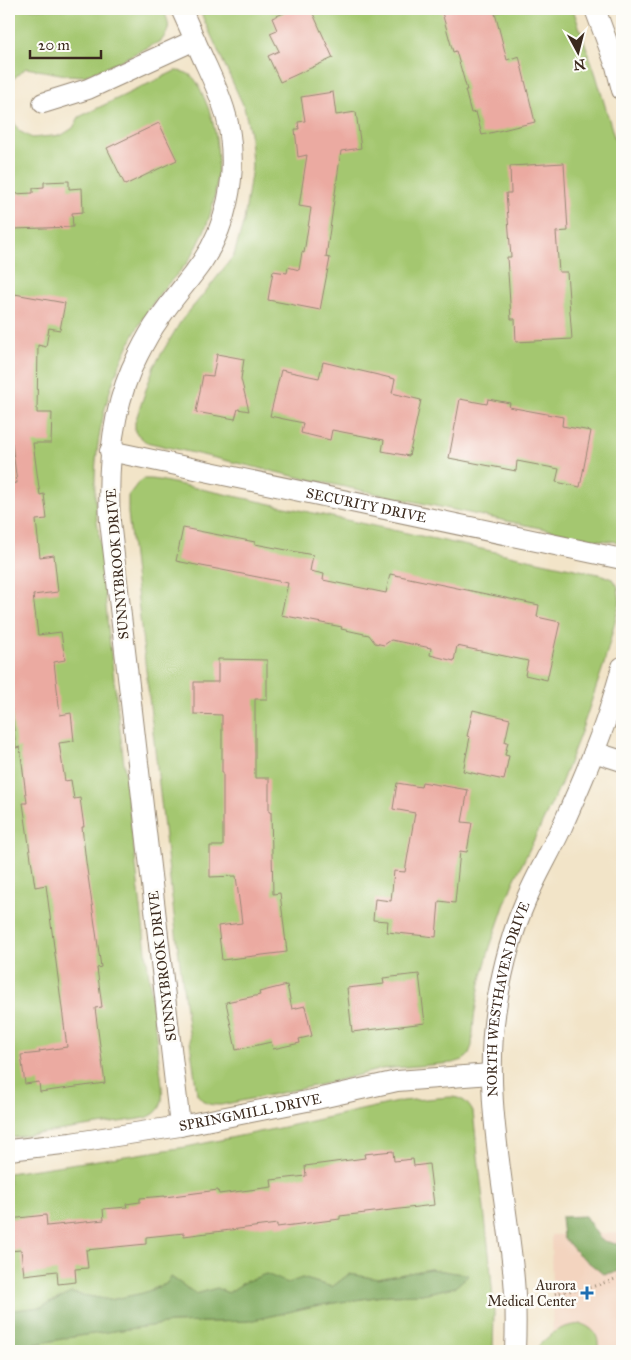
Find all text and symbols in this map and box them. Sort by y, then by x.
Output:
scale bar [30,28,101,60]
north arrow [554,28,604,78]
text: 20 m [38,36,70,54]
text: N [572,55,586,74]
street label: SECURITY DRIVE [304,485,428,527]
street label: SUNNYBROOK DRIVE [102,488,133,640]
street label: SUNNYBROOK DRIVE [145,890,180,1042]
street label: NORTH WESTHAVEN DRIVE [484,899,533,1097]
street label: SPRINGMILL DRIVE [177,1090,323,1135]
place label: Aurora Medical Center [488,1277,577,1310]
marker: Aurora Medical Center [580,1286,594,1300]

